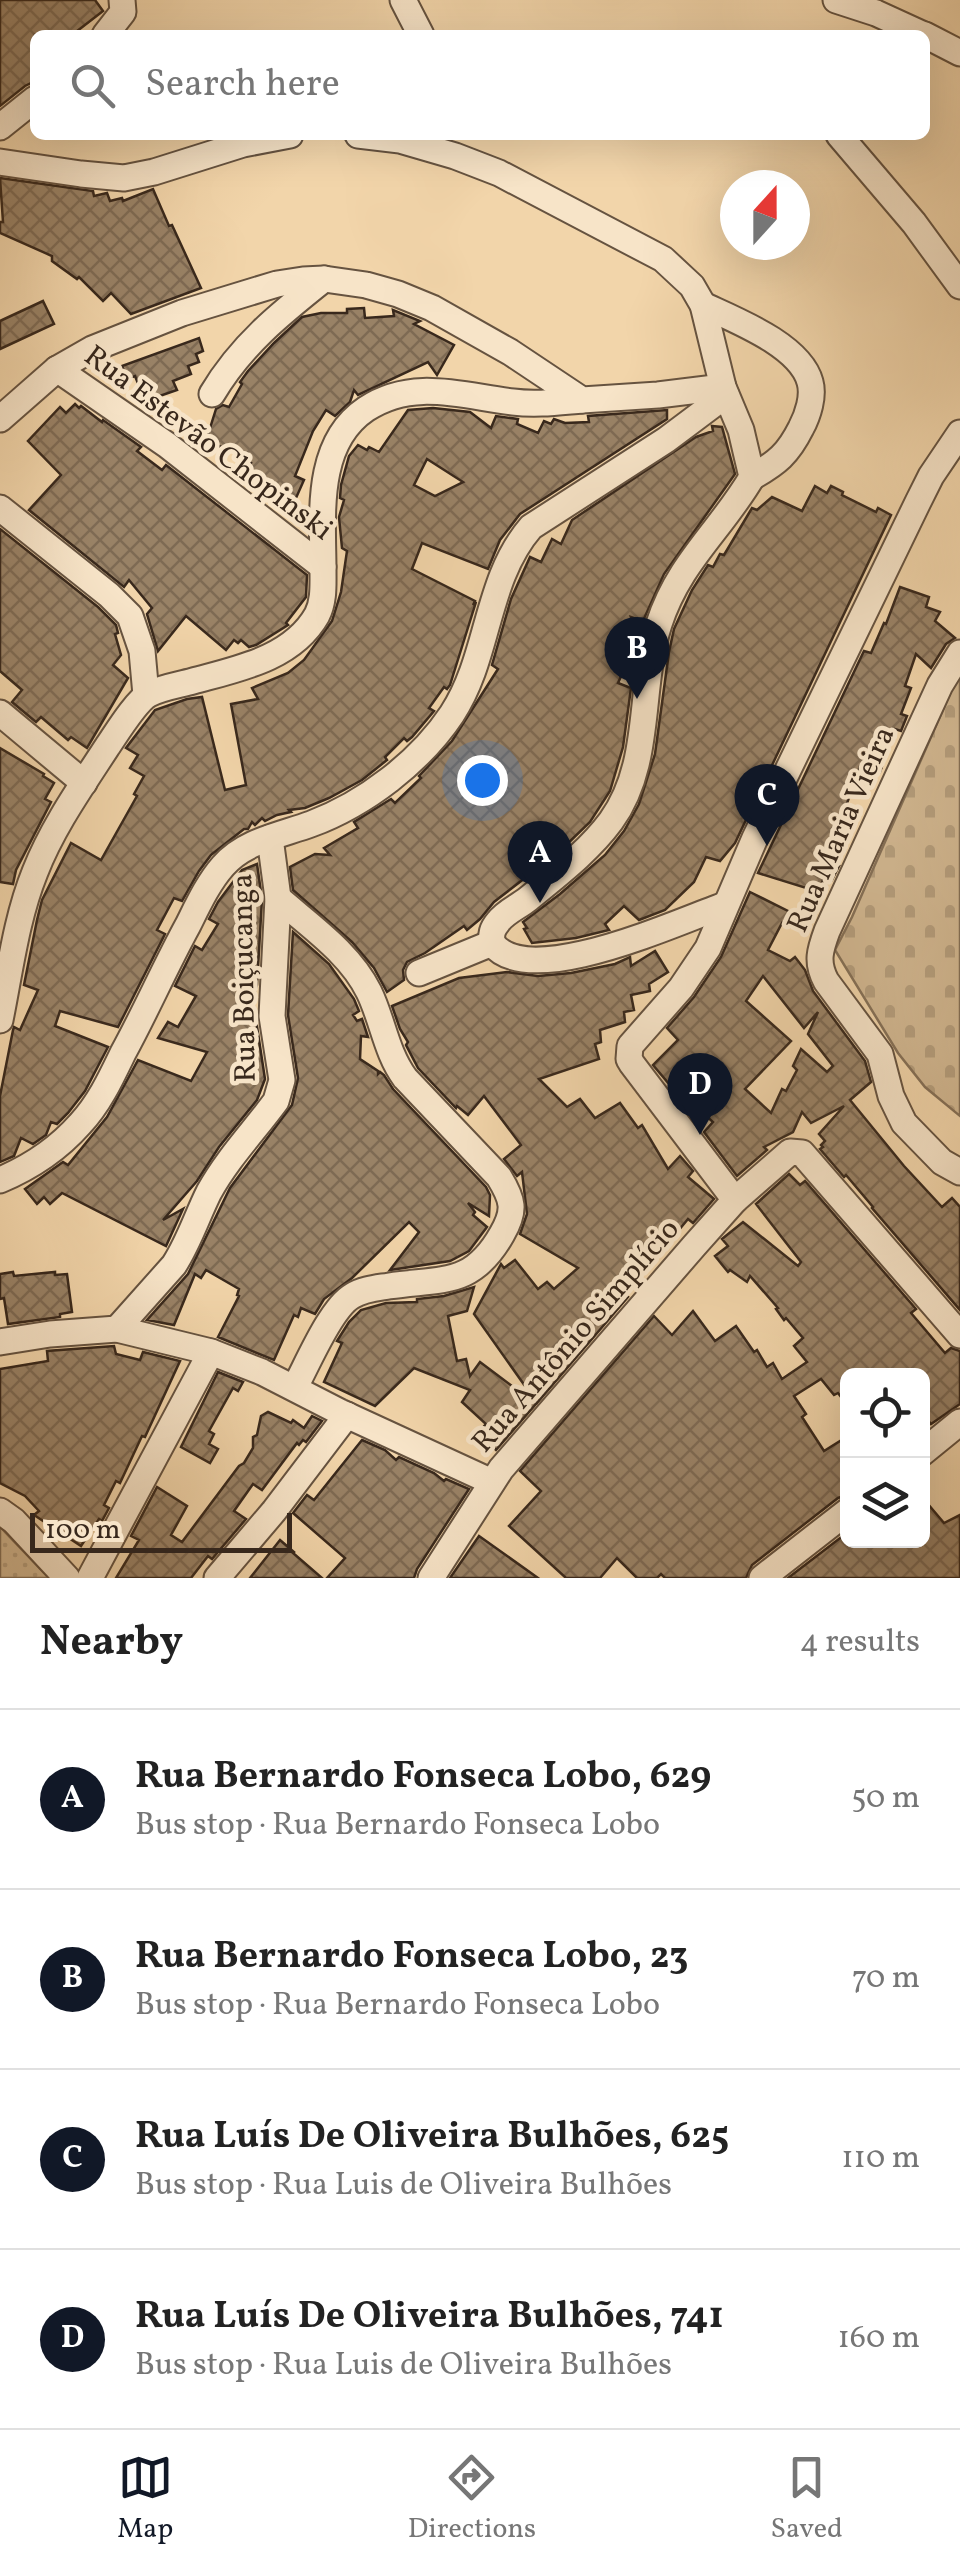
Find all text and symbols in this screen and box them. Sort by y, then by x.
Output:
search box [30,30,930,140]
icon: search [65,58,120,113]
text: Search here [145,59,340,112]
north arrow [720,170,810,260]
street label: Rua Estevão Chopinski [75,336,341,551]
pin: B [604,616,670,699]
street label: Rua Maria Vieira [778,720,906,940]
your location [457,755,508,806]
pin: C [734,764,800,846]
pin: A [508,820,572,903]
street label: Rua Boiçucanga [222,873,268,1083]
pin: D [668,1052,732,1135]
street label: Rua Antônio Simplício [463,1210,690,1463]
map controls [840,1368,930,1548]
button: locate [840,1368,930,1458]
button: layers [840,1458,930,1548]
scale bar [30,1508,292,1552]
text: 100 m [45,1511,120,1550]
text: Nearby [40,1614,183,1673]
text: 4 results [800,1621,920,1665]
text: Rua Bernardo Fonseca Lobo, 629 [135,1751,711,1804]
text: A [61,1777,84,1821]
text: 50 m [851,1777,920,1821]
text: Bus stop · Rua Bernardo Fonseca Lobo [135,1804,660,1848]
text: Rua Bernardo Fonseca Lobo, 23 [135,1931,688,1984]
text: B [62,1957,83,2001]
text: 70 m [852,1957,920,2001]
text: Bus stop · Rua Bernardo Fonseca Lobo [135,1984,660,2028]
text: Rua Luís De Oliveira Bulhões, 625 [135,2111,729,2164]
text: C [62,2137,83,2181]
text: 110 m [841,2137,920,2181]
text: Bus stop · Rua Luis de Oliveira Bulhões [135,2164,672,2208]
text: Rua Luís De Oliveira Bulhões, 741 [135,2291,724,2344]
text: D [61,2317,84,2361]
text: 160 m [837,2317,920,2361]
text: Bus stop · Rua Luis de Oliveira Bulhões [135,2344,672,2388]
tab: Map [117,2450,173,2549]
tab: Directions [408,2450,536,2549]
tab: Saved [771,2450,843,2549]

